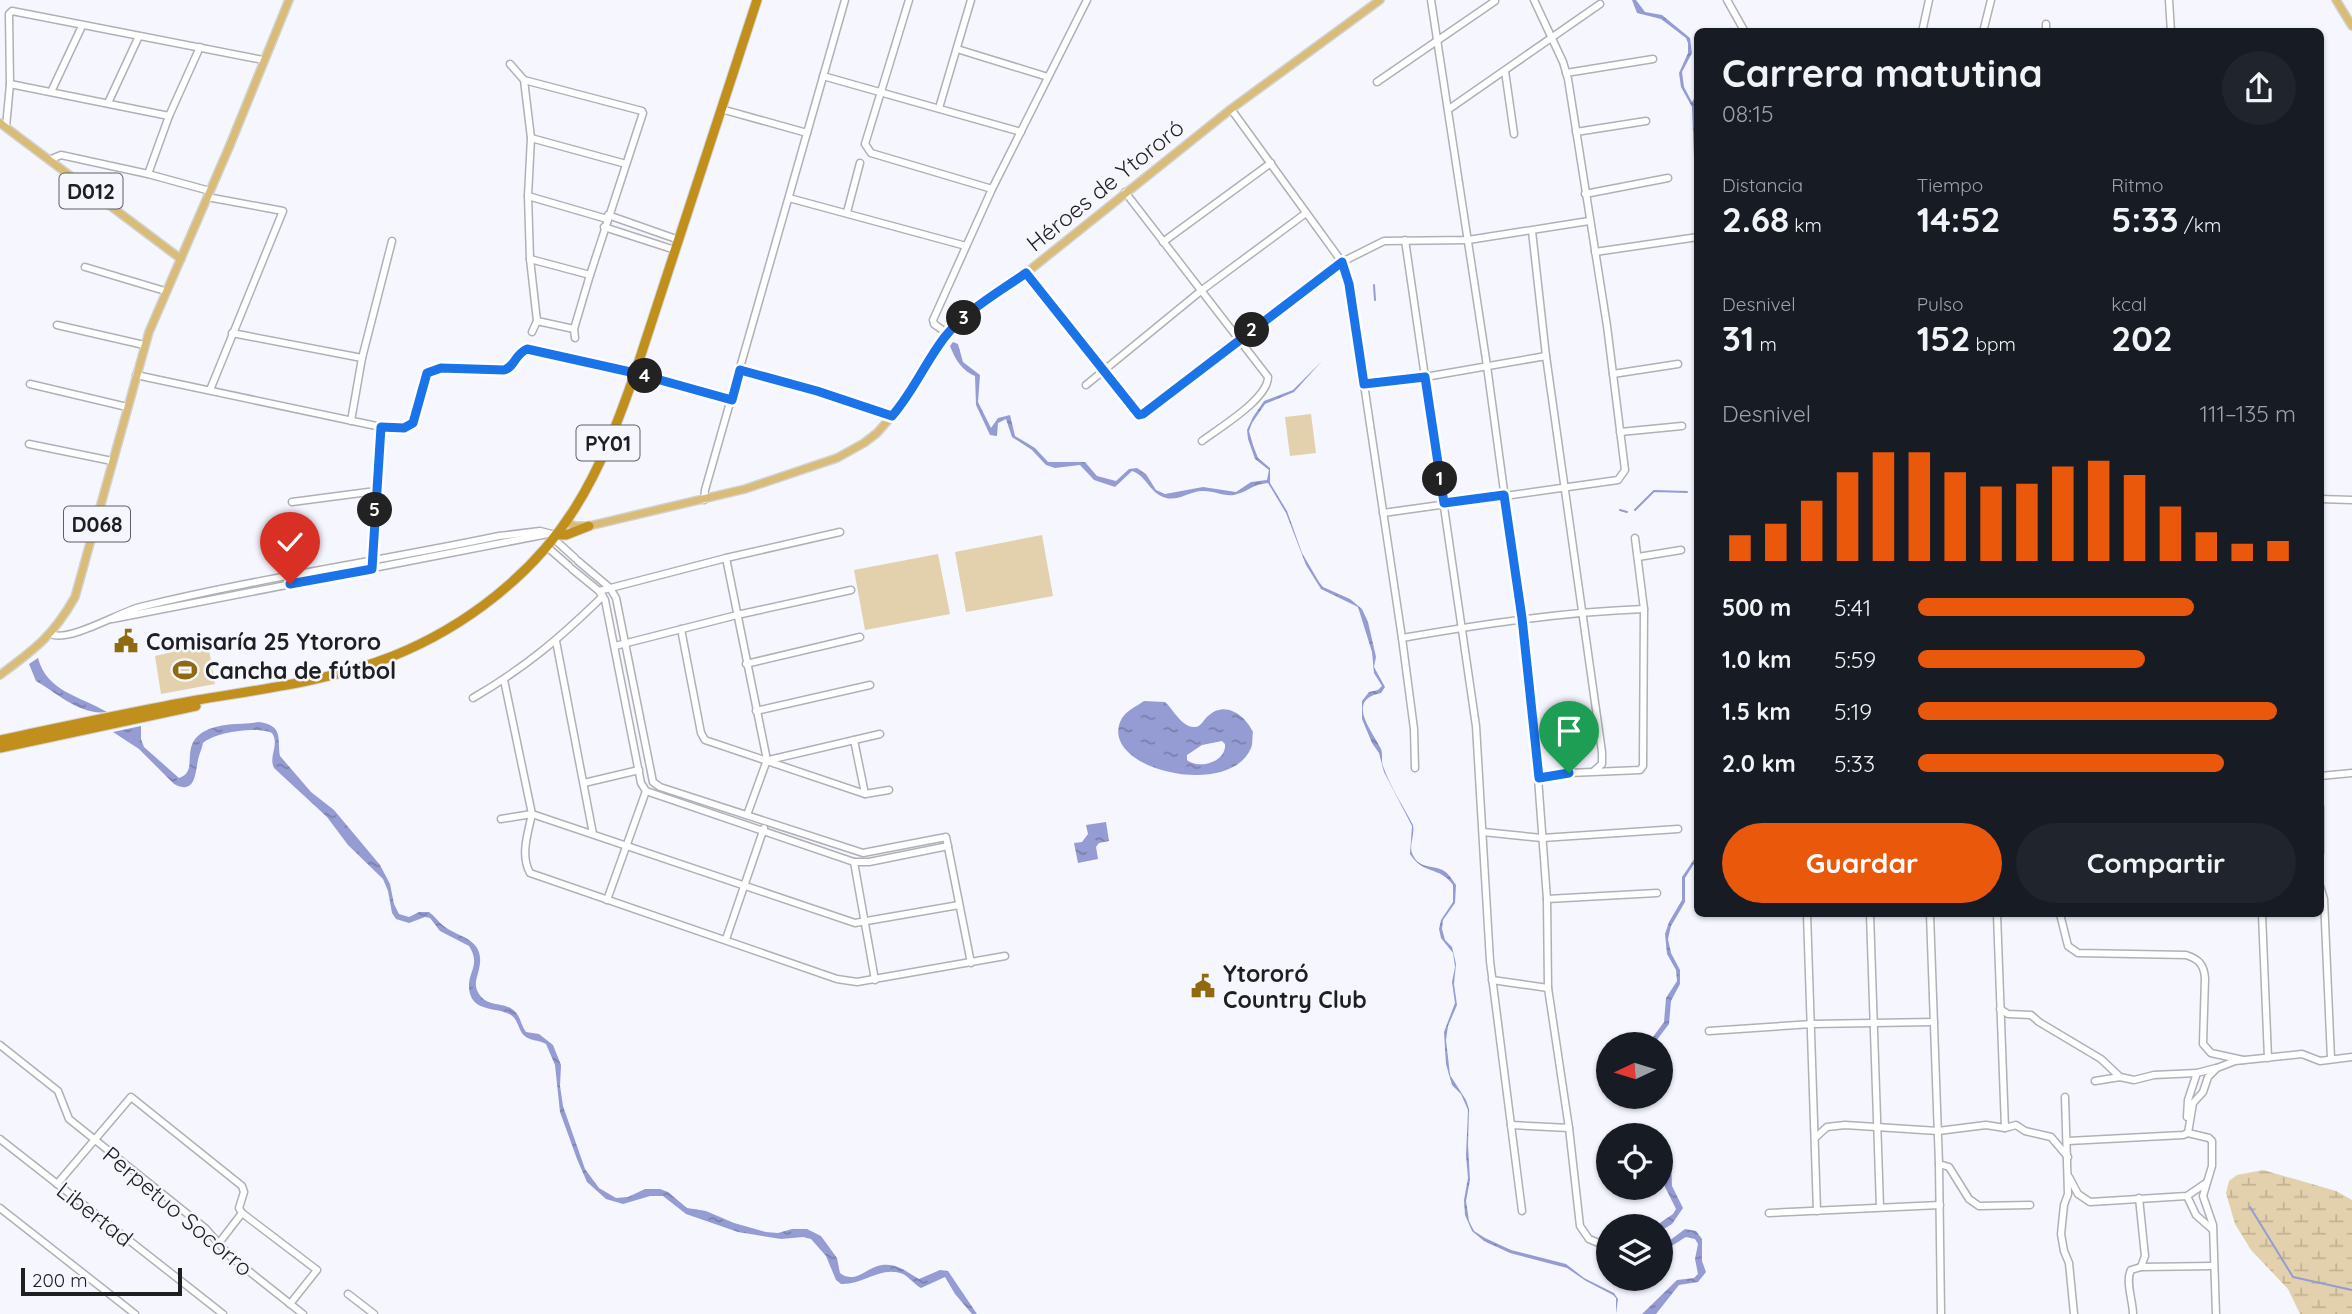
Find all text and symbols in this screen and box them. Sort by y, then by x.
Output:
text: Carrera matutina [1722,49,2043,97]
button: share [2222,51,2296,125]
text: 08:15 [1722,99,1773,128]
street label: Héroes de Ytororó [1020,113,1190,257]
text: Distancia [1722,173,1803,197]
text: Tiempo [1917,173,1983,197]
text: Ritmo [2111,173,2163,197]
road number: D012 [60,174,122,208]
text: 2.68 [1722,197,1789,241]
text: 14:52 [1917,197,2000,241]
text: 5:33 [2111,197,2179,241]
text: km [1789,213,1822,237]
text: /km [2179,213,2221,237]
text: Desnivel [1722,292,1796,316]
text: Pulso [1917,292,1963,316]
text: kcal [2111,292,2147,316]
pin: 3 [946,300,982,336]
text: 3 [958,305,969,329]
pin: 2 [1234,312,1270,348]
text: 31 [1722,316,1754,360]
text: 152 [1917,316,1970,360]
text: 202 [2111,316,2173,360]
text: 2 [1246,317,1257,341]
text: m [1754,332,1777,356]
text: bpm [1970,332,2016,356]
pin: 4 [628,358,662,394]
text: 4 [639,363,650,387]
text: Desnivel [1722,399,1811,428]
text: 111–135 m [2199,399,2296,428]
road number: PY01 [576,426,640,460]
pin: 1 [1422,462,1458,496]
text: 1 [1436,466,1443,490]
pin: 5 [358,492,392,528]
text: 5 [369,497,380,521]
road number: D068 [64,506,130,542]
pin [260,512,320,584]
icon: check [271,523,309,561]
text: 500 m [1722,593,1791,622]
text: 5:41 [1834,593,1871,622]
public building icon: Comisaría 25 Ytororo [112,627,140,655]
place label: Comisaría 25 Ytororo [146,627,381,656]
text: 1.0 km [1722,645,1792,674]
text: 5:59 [1834,645,1876,674]
sports icon: Cancha de fútbol [171,656,199,684]
place label: Cancha de fútbol [205,656,396,685]
text: 1.5 km [1722,697,1791,726]
text: 5:19 [1834,697,1872,726]
pin [1539,701,1599,773]
icon: arrive [1550,712,1588,750]
text: 2.0 km [1722,749,1796,778]
text: 5:33 [1834,749,1875,778]
button: Guardar [1722,823,2002,903]
button: Compartir [2016,823,2296,903]
place label: Ytororó Country Club [1223,959,1367,1014]
public building icon: Ytororó Country Club [1189,972,1217,1000]
north arrow [1596,1032,1673,1110]
map controls [1596,1032,1673,1291]
button: locate [1596,1123,1673,1200]
street label: Perpetuo Socorro [97,1140,259,1282]
street label: Libertad [51,1175,139,1253]
button: layers [1596,1214,1673,1291]
scale bar [21,1265,182,1297]
text: 200 m [32,1268,88,1292]

